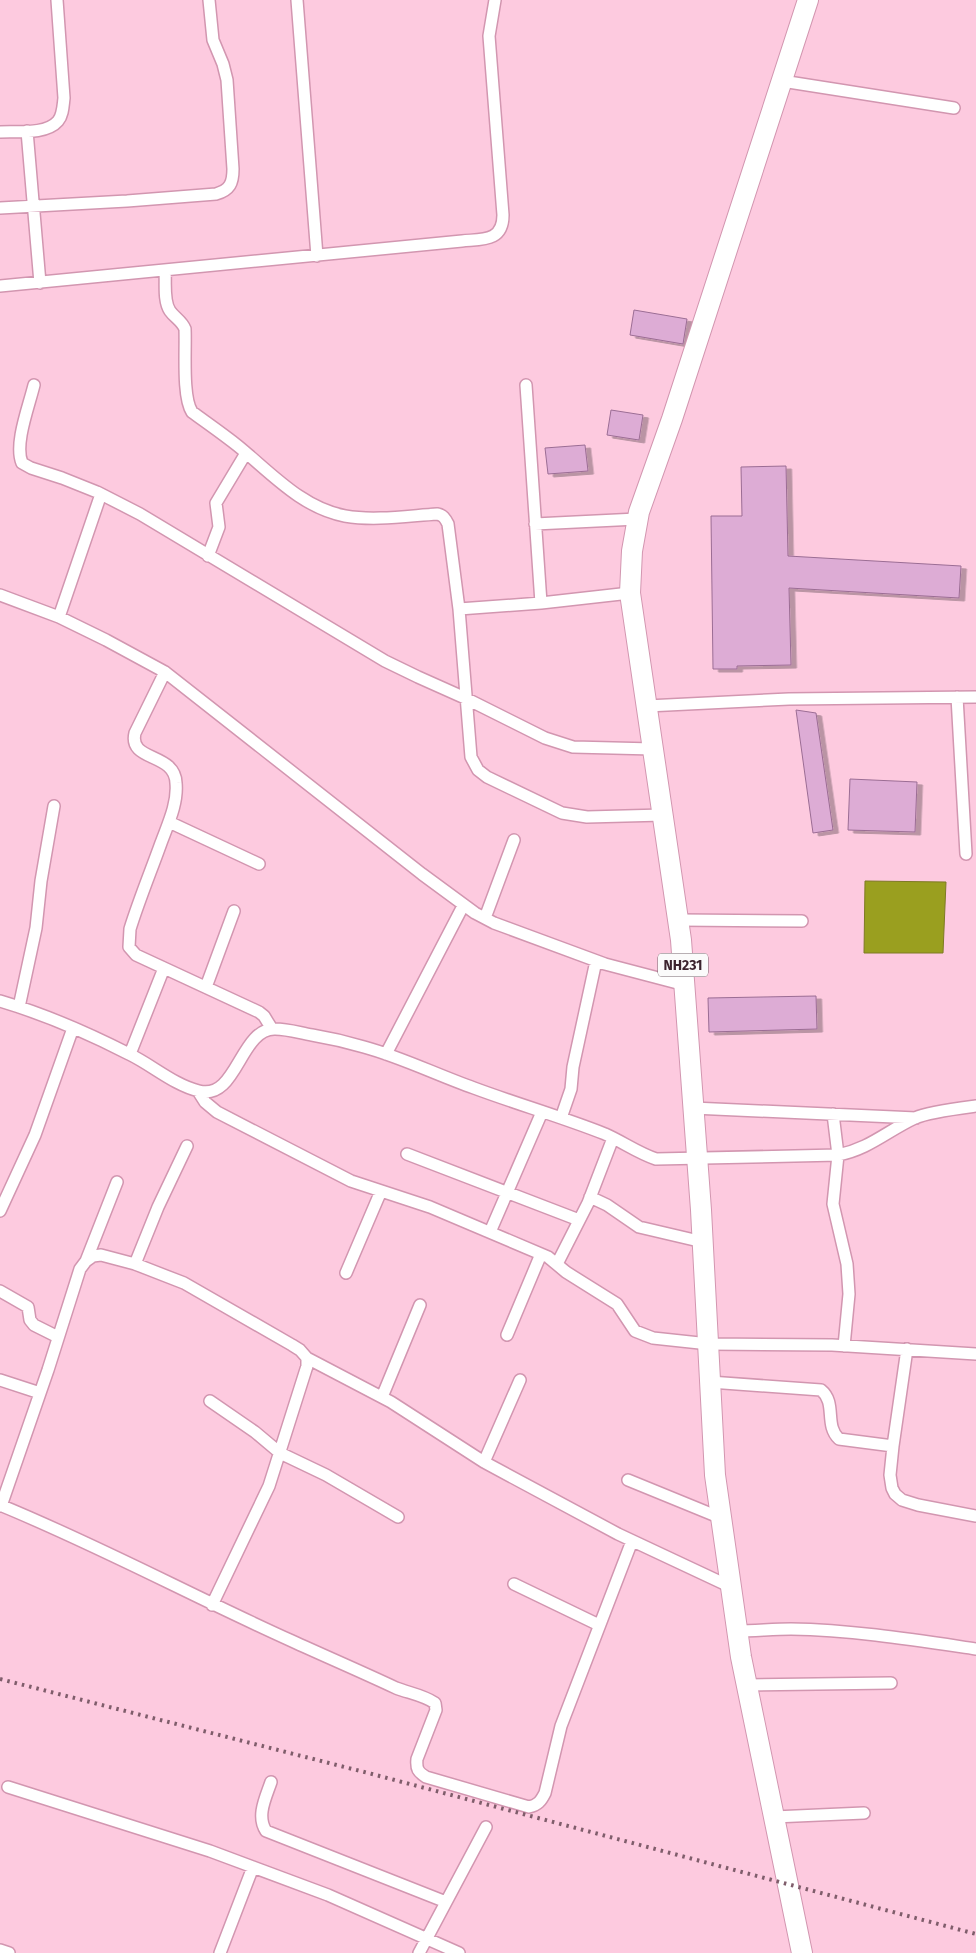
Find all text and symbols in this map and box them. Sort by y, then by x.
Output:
road number: NH231 [658,954,708,976]

